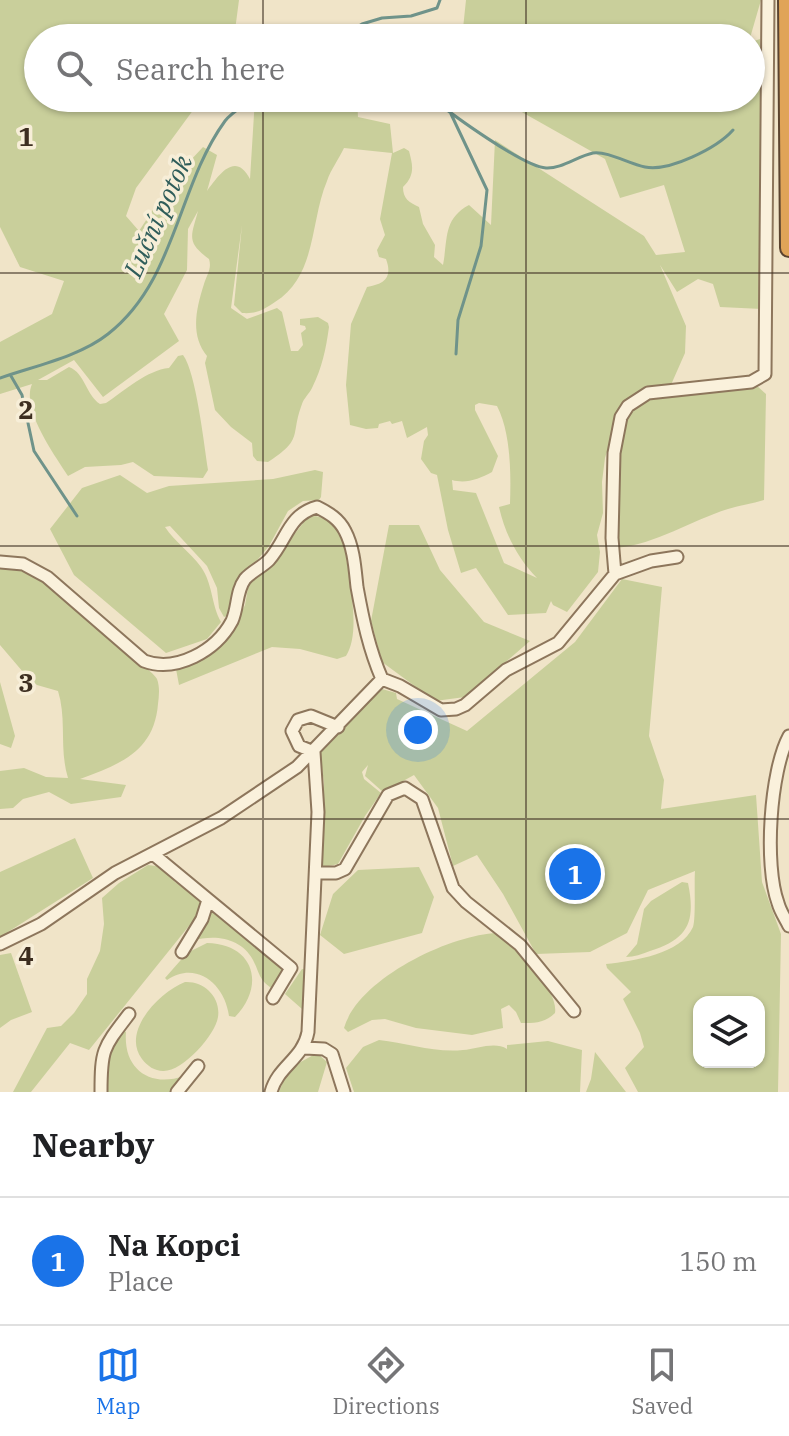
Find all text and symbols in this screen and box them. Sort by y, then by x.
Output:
search box [24,24,765,112]
icon: search [52,46,96,90]
text: Search here [116,49,285,88]
text: 1 [18,119,34,153]
water label: Luční potok [115,149,199,283]
text: 2 [18,392,34,426]
text: 3 [18,665,34,699]
your location [398,710,438,750]
pin: 1 [549,844,601,904]
text: 4 [18,938,34,972]
map controls [693,996,765,1068]
button: layers [693,996,765,1068]
text: Nearby [32,1122,154,1166]
text: Na Kopci [108,1225,240,1264]
text: 1 [50,1244,66,1278]
text: 150 m [679,1244,757,1278]
text: Place [108,1264,173,1298]
tab: Map [96,1343,141,1420]
tab: Directions [332,1343,440,1420]
tab: Saved [631,1343,693,1420]

